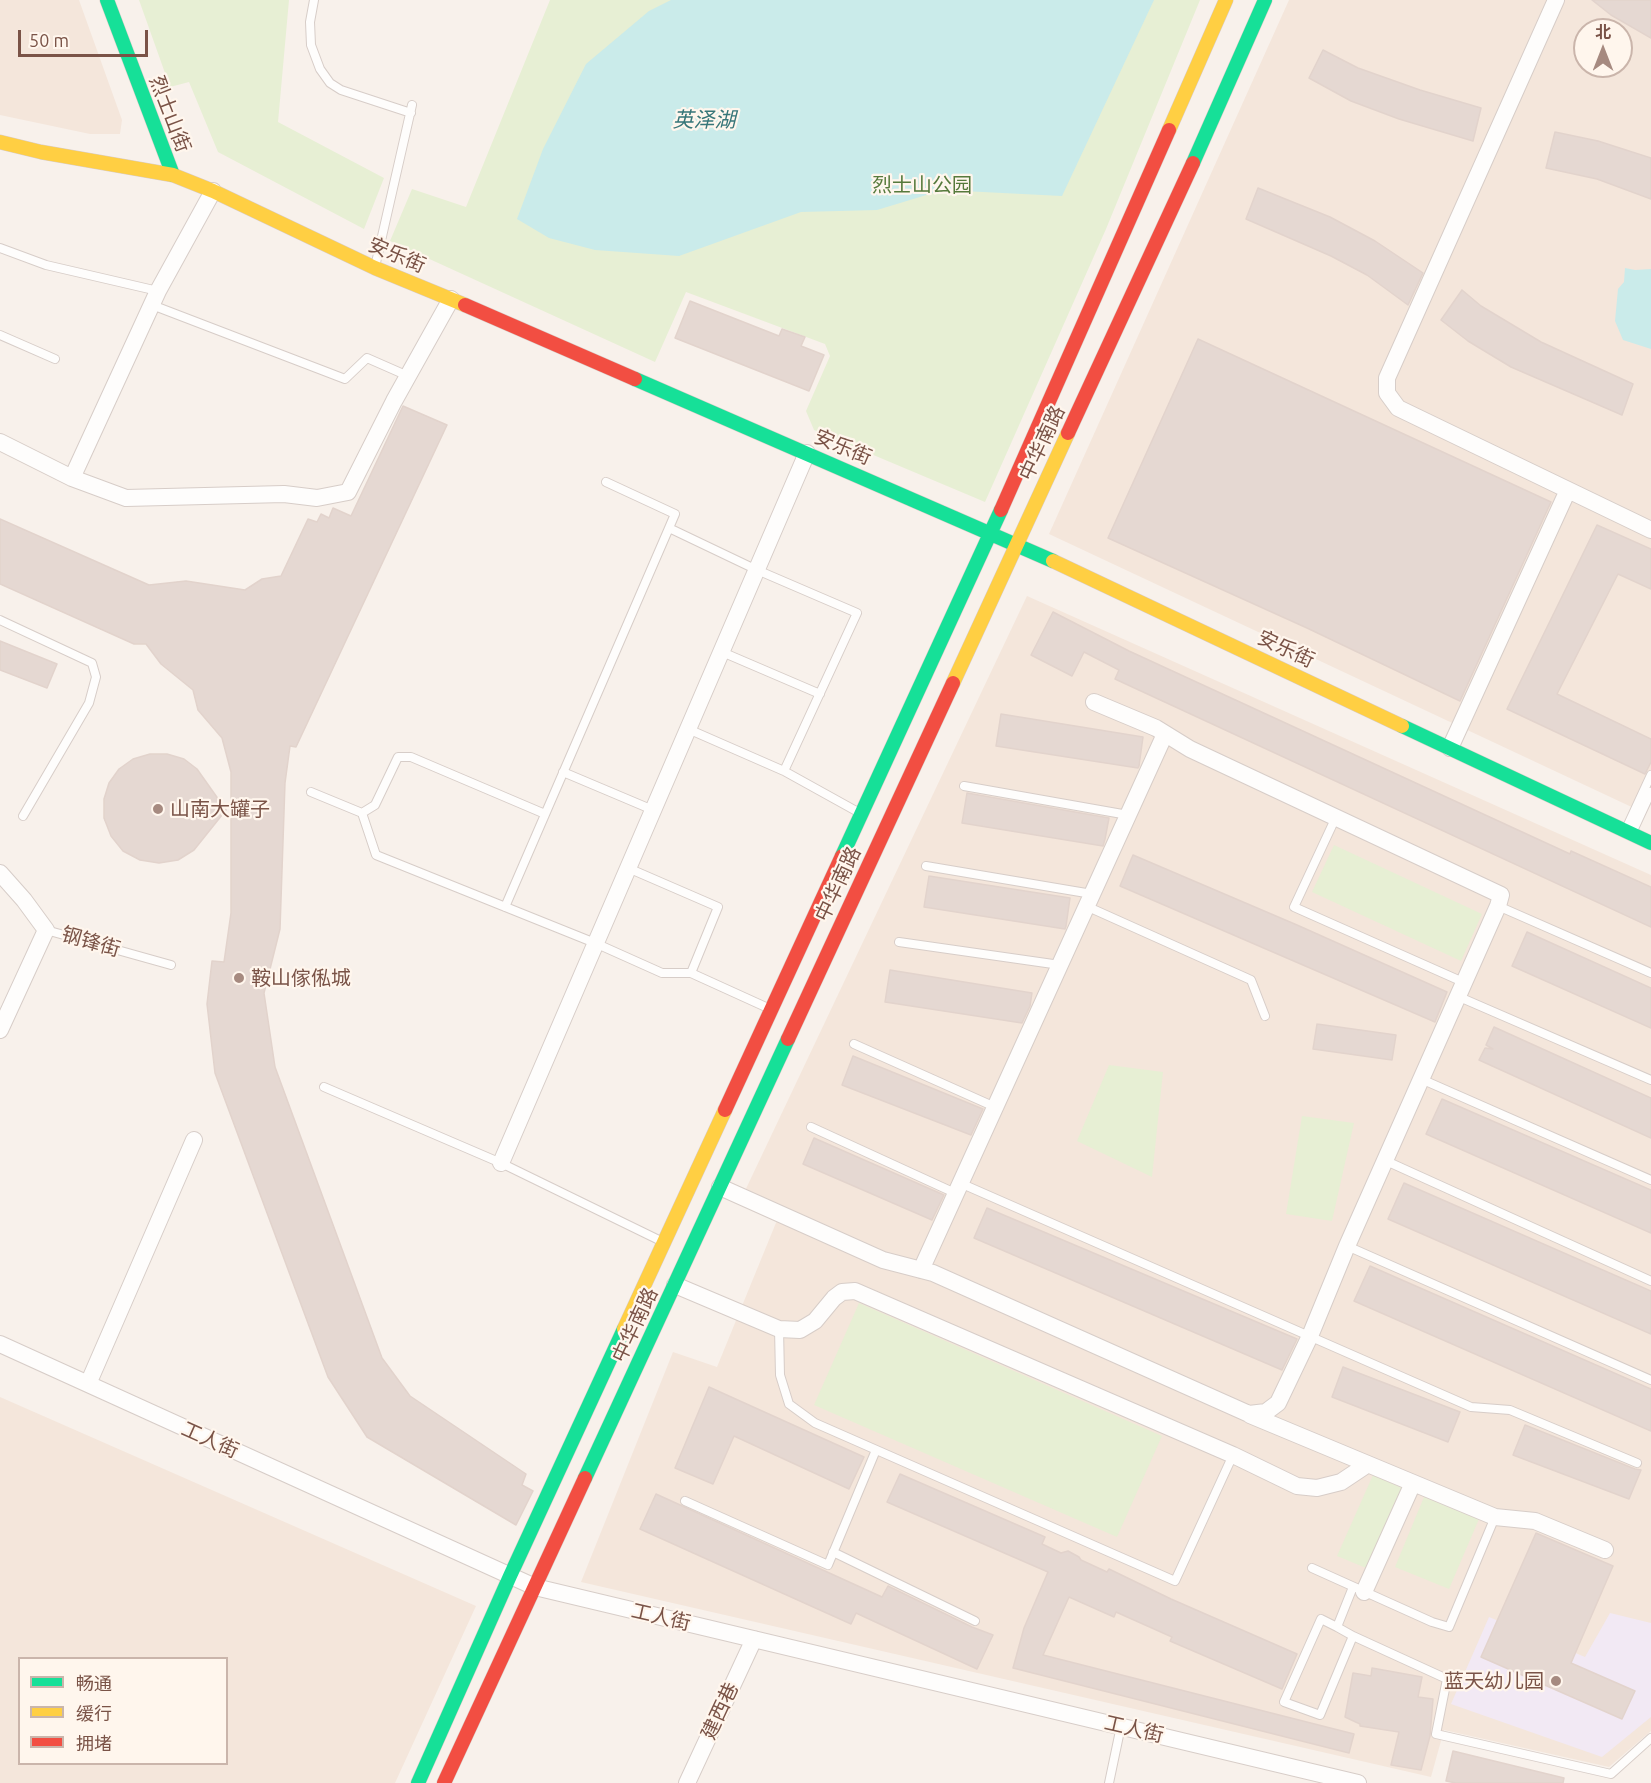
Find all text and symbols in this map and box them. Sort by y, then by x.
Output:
scale bar [21,18,152,56]
north arrow [1573,18,1633,78]
text: 北 [1595,23,1611,41]
text: 50 m [29,30,69,50]
street label: 烈士山街 [144,72,196,156]
water label: 英泽湖 [673,107,735,133]
park label: 烈士山公园 [872,173,972,197]
street label: 安乐街 [365,232,429,278]
street label: 中华南路 [1014,402,1070,484]
street label: 安乐街 [811,424,875,470]
street label: 安乐街 [1254,625,1318,673]
place label: 山南大罐子 [170,797,270,821]
marker: 山南大罐子 [151,802,165,816]
street label: 中华南路 [810,843,866,925]
street label: 钢锋街 [59,922,123,962]
place label: 鞍山傢俬城 [251,966,351,990]
marker: 鞍山傢俬城 [232,971,246,985]
street label: 中华南路 [607,1284,663,1366]
street label: 工人街 [178,1417,242,1463]
street label: 工人街 [629,1599,693,1635]
legend [18,1657,228,1765]
place label: 蓝天幼儿园 [1444,1669,1544,1693]
text: 畅通 [76,1673,112,1693]
marker: 蓝天幼儿园 [1549,1674,1563,1688]
street label: 建西巷 [696,1679,744,1743]
text: 缓行 [76,1703,112,1723]
street label: 工人街 [1102,1711,1166,1747]
text: 拥堵 [76,1733,112,1753]

